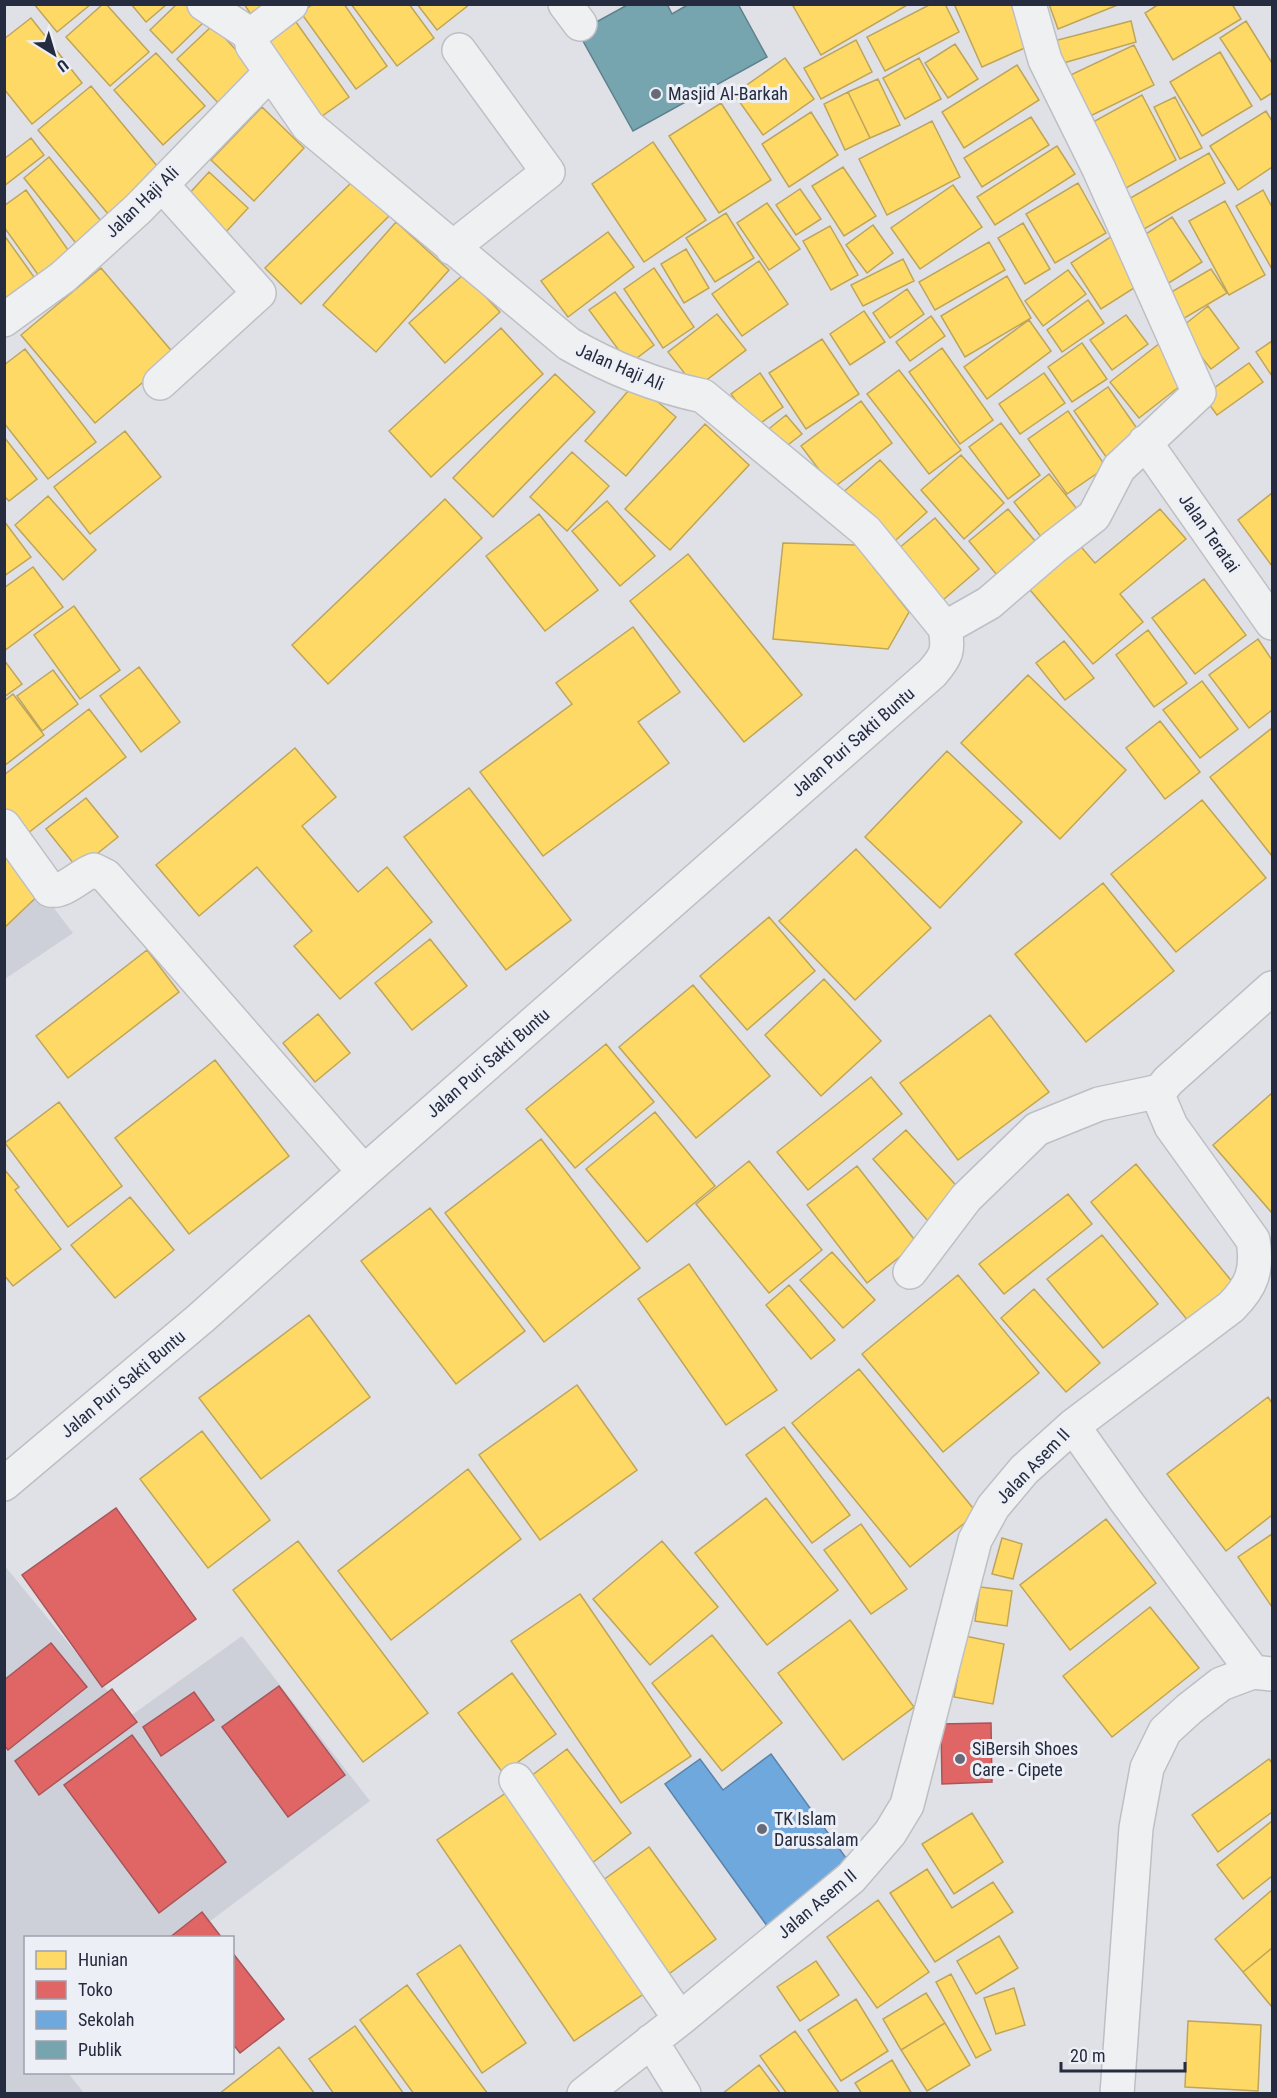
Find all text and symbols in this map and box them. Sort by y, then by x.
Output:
north arrow [24,24,84,84]
text: U [53,55,72,76]
place label: Masjid Al-Barkah [668,83,788,104]
marker: Masjid Al-Barkah [649,87,663,101]
street label: Jalan Haji Ali [101,162,183,242]
street label: Jalan Haji Ali [573,339,667,395]
street label: Jalan Teratai [1175,489,1244,576]
street label: Jalan Puri Sakti Buntu [787,682,919,801]
street label: Jalan Puri Sakti Buntu [422,1003,554,1122]
street label: Jalan Puri Sakti Buntu [56,1325,189,1442]
street label: Jalan Asem II [992,1424,1074,1508]
place label: SiBersih Shoes Care - Cipete [972,1738,1078,1780]
marker: SiBersih Shoes Care - Cipete [953,1752,967,1766]
place label: TK Islam Darussalam [774,1808,858,1850]
marker: TK Islam Darussalam [755,1822,769,1836]
street label: Jalan Asem II [773,1865,860,1943]
legend [24,1936,234,2074]
text: Hunian [78,1949,128,1970]
text: Toko [78,1979,113,2000]
text: Sekolah [78,2009,134,2030]
scale bar [1061,2035,1186,2073]
text: Publik [78,2039,122,2060]
text: 20 m [1070,2045,1105,2066]

